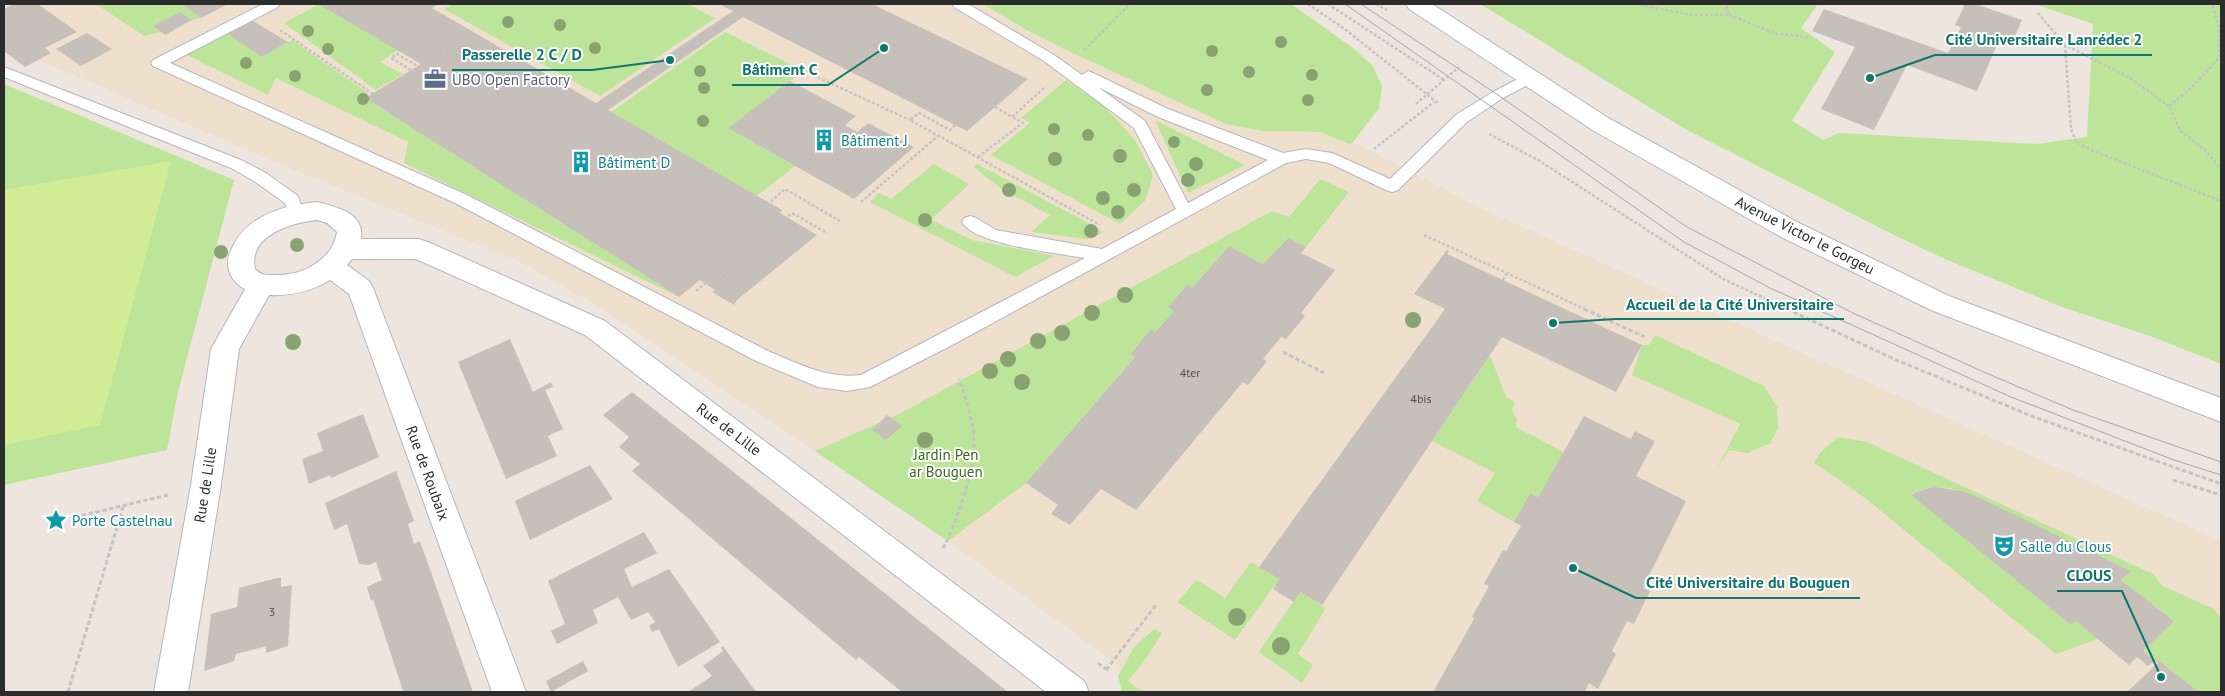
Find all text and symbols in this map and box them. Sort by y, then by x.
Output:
callout: Cité Universitaire Lanrédec 2 [1935,24,2152,55]
text: Cité Universitaire Lanrédec 2 [1946,29,2142,49]
callout: Passerelle 2 C / D [452,39,592,70]
text: Passerelle 2 C / D [462,44,582,64]
callout: Bâtiment C [732,54,828,85]
text: Bâtiment C [742,59,818,79]
office icon: UBO Open Factory [422,66,448,92]
place label: UBO Open Factory [452,70,570,89]
building icon: Bâtiment J [811,127,837,153]
place label: Bâtiment J [841,131,908,150]
building icon: Bâtiment D [568,149,594,175]
place label: Bâtiment D [598,153,670,172]
street label: Avenue Victor le Gorgeu [1732,192,1878,278]
callout: Accueil de la Cité Universitaire [1615,288,1844,319]
text: Accueil de la Cité Universitaire [1626,294,1834,314]
house number: 4ter [1180,365,1200,380]
house number: 4bis [1410,391,1432,406]
street label: Rue de Lille [693,398,765,460]
street label: Rue de Roubaix [402,423,454,523]
park label: Jardin Pen ar Bouguen [909,445,983,481]
street label: Rue de Lille [190,446,220,524]
place icon: Porte Castelnau [43,507,69,533]
place label: Porte Castelnau [72,511,173,530]
theatre icon: Salle du Clous [1991,533,2017,559]
place label: Salle du Clous [2020,537,2111,556]
callout: CLOUS [2057,560,2122,591]
text: CLOUS [2067,565,2111,585]
callout: Cité Universitaire du Bouguen [1636,567,1860,598]
text: Cité Universitaire du Bouguen [1646,572,1850,592]
house number: 3 [269,604,275,619]

